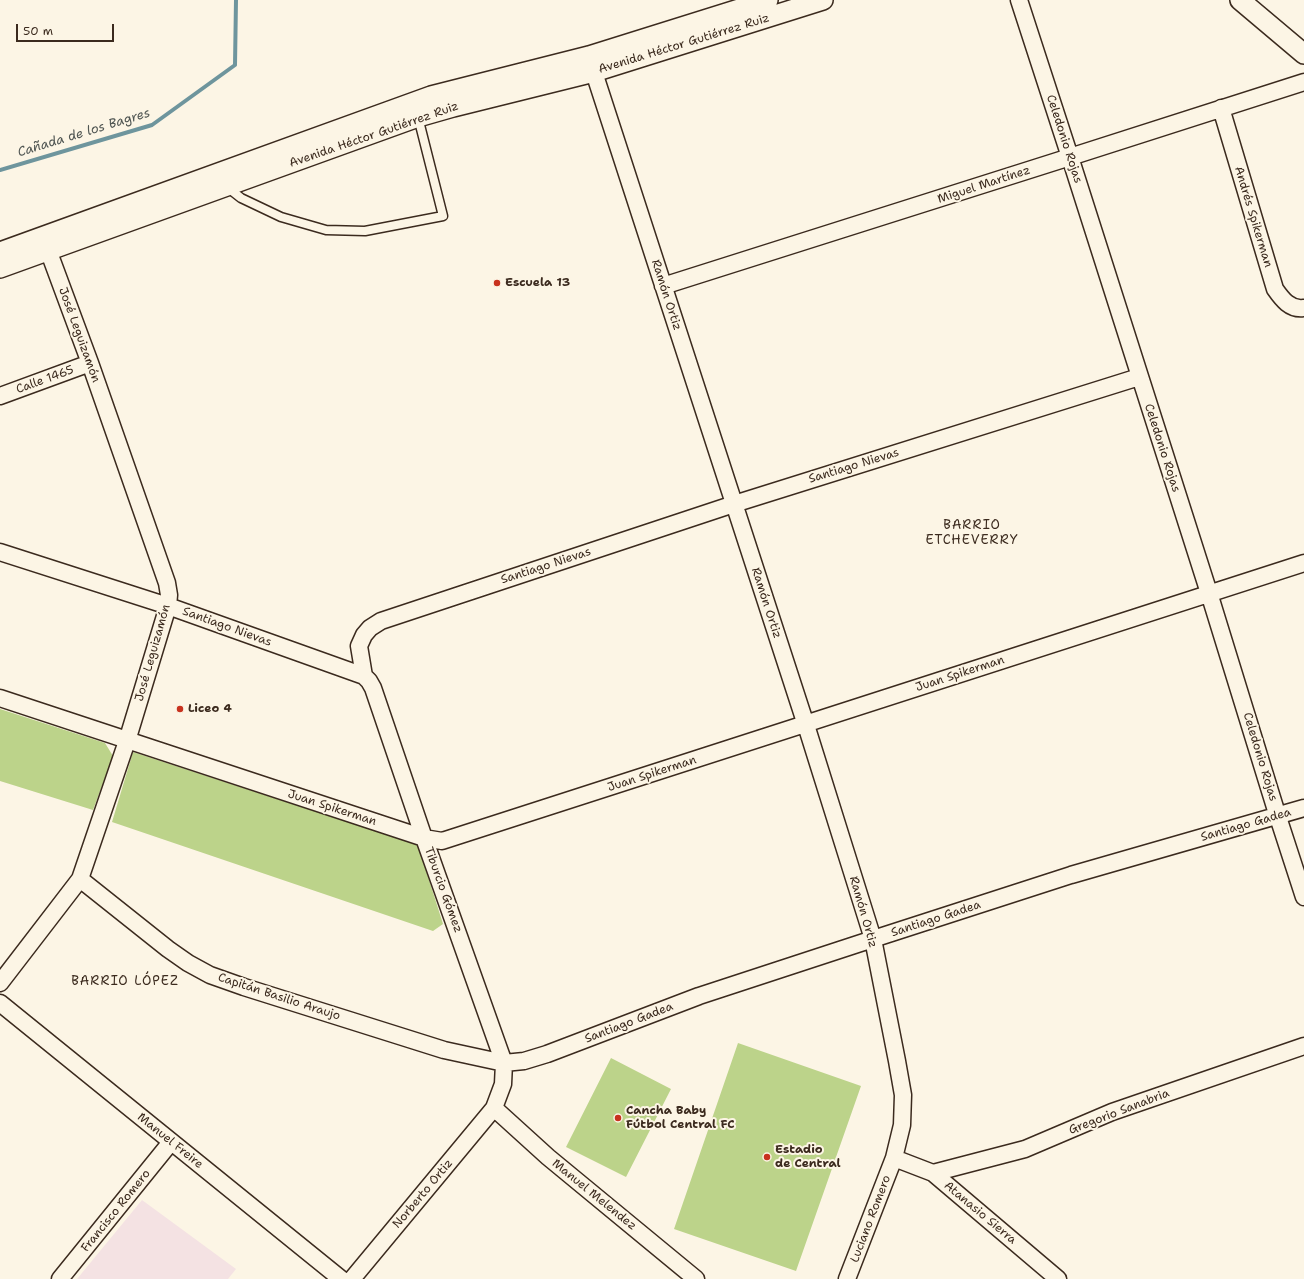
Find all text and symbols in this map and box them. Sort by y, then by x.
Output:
street label: Avenida Héctor Gutiérrez Ruiz [597,11,771,77]
scale bar [18,16,116,42]
text: 50 m [23,23,53,39]
street label: Celedonio Rojas [1043,93,1085,185]
street label: Avenida Héctor Gutiérrez Ruiz [288,99,460,171]
water label: Cañada de los Bagres [16,105,152,161]
street label: Miguel Martínez [936,163,1032,207]
street label: Andrés Spikerman [1231,165,1275,269]
street label: Ramón Ortiz [648,258,684,332]
place label: Escuela 13 [505,276,570,290]
marker: Escuela 13 [492,278,502,288]
street label: José Leguizamón [55,285,103,385]
street label: Calle 1465 [14,363,76,397]
street label: Celedonio Rojas [1141,402,1183,494]
street label: Santiago Nievas [807,445,901,487]
district label: BARRIO ETCHEVERRY [925,518,1019,549]
street label: Santiago Nievas [499,545,593,587]
street label: Ramón Ortiz [748,566,784,640]
street label: José Leguizamón [132,603,174,703]
street label: Santiago Nievas [180,604,274,650]
street label: Juan Spikerman [914,653,1006,695]
place label: Liceo 4 [188,702,232,716]
marker: Liceo 4 [175,704,185,714]
street label: Celedonio Rojas [1240,711,1280,803]
street label: Juan Spikerman [606,753,698,795]
street label: Juan Spikerman [286,787,378,829]
street label: Santiago Gadea [1199,805,1293,845]
street label: Tiburcio Gómez [421,845,465,935]
street label: Ramón Ortiz [846,875,880,949]
street label: Santiago Gadea [889,898,983,940]
street label: Capitán Basilio Araujo [216,970,342,1024]
district label: BARRIO LÓPEZ [71,974,179,990]
street label: Santiago Gadea [583,1000,675,1046]
street label: Gregorio Sanabria [1067,1086,1171,1138]
place label: Cancha Baby Fútbol Central FC [626,1104,735,1132]
street label: Manuel Freire [134,1110,206,1172]
marker: Cancha Baby Fútbol Central FC [613,1113,623,1123]
place label: Estadio de Central [775,1143,841,1171]
marker: Estadio de Central [762,1152,772,1162]
street label: Norberto Ortiz [390,1157,456,1231]
street label: Manuel Melendez [549,1157,639,1233]
street label: Francisco Romero [78,1167,154,1255]
street label: Luciano Romero [848,1173,894,1265]
street label: Atanasio Sierra [941,1179,1019,1247]

